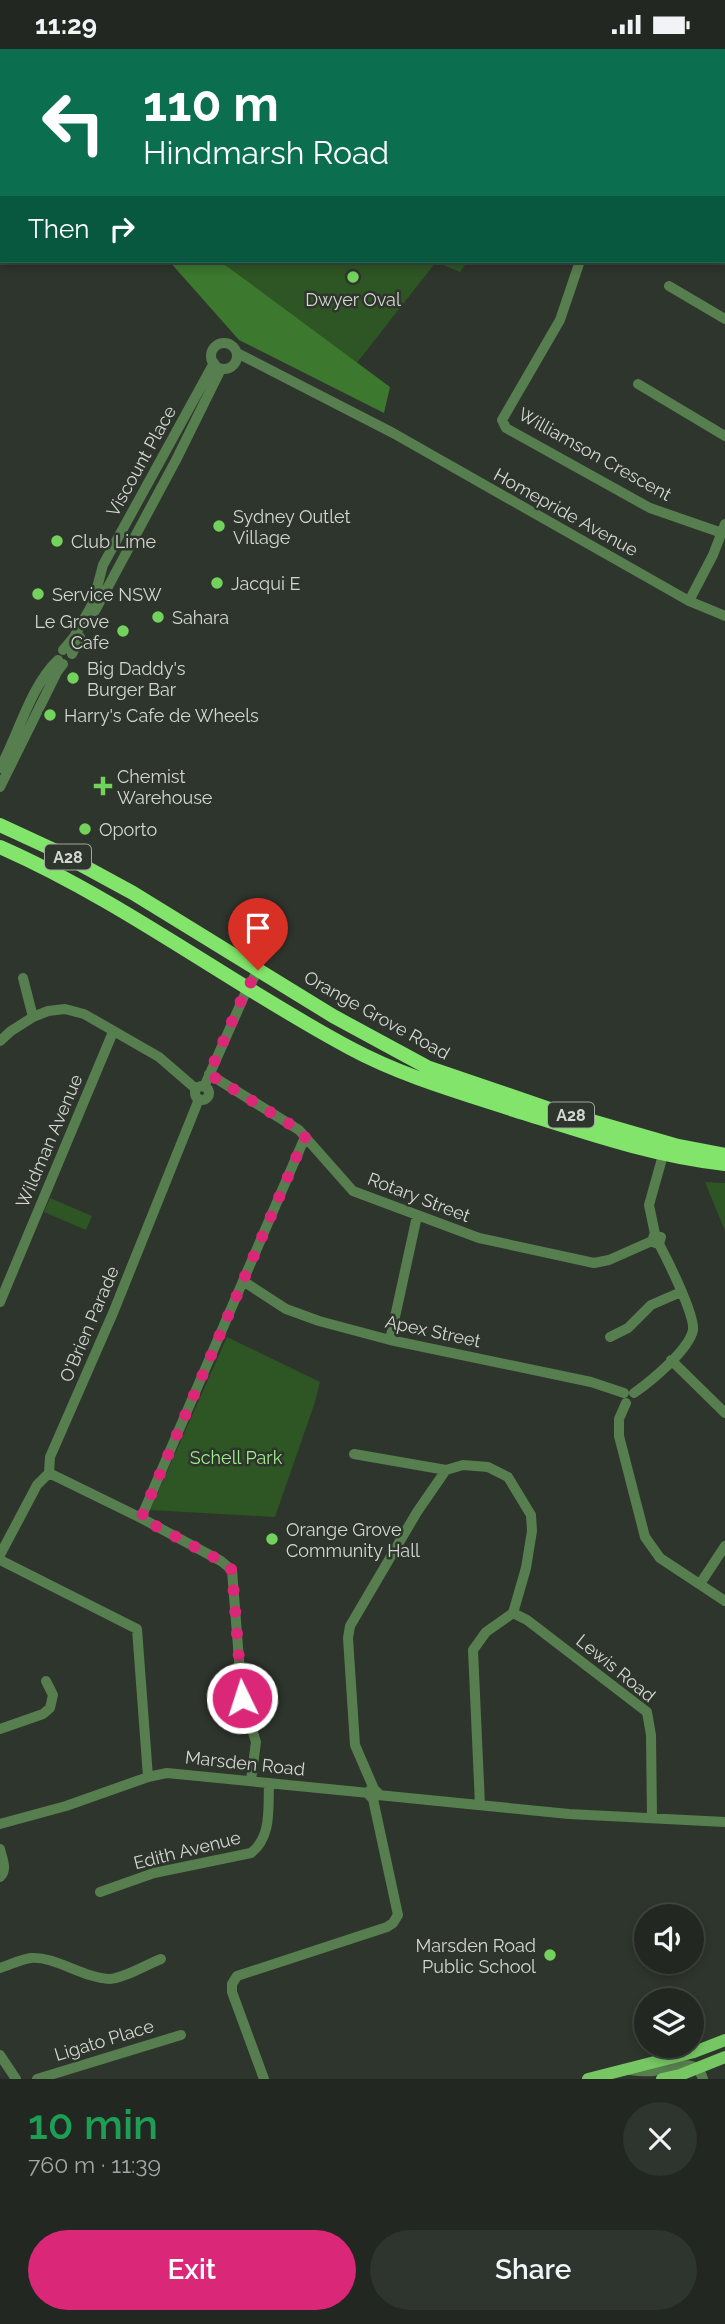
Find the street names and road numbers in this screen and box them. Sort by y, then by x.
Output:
street label: Viscount Place [102,402,180,520]
street label: Williamson Crescent [515,403,675,505]
street label: Homepride Avenue [490,464,642,560]
road number: A28 [45,845,91,869]
street label: Orange Grove Road [301,966,453,1064]
street label: Wildman Avenue [11,1071,87,1211]
road number: A28 [548,1103,594,1127]
street label: Rotary Street [365,1168,473,1226]
street label: O'Brien Parade [55,1263,123,1385]
street label: Apex Street [383,1311,483,1351]
street label: Lewis Road [572,1630,660,1706]
street label: Marsden Road [184,1746,306,1780]
street label: Edith Avenue [131,1826,243,1873]
street label: Ligato Place [52,2015,157,2065]

